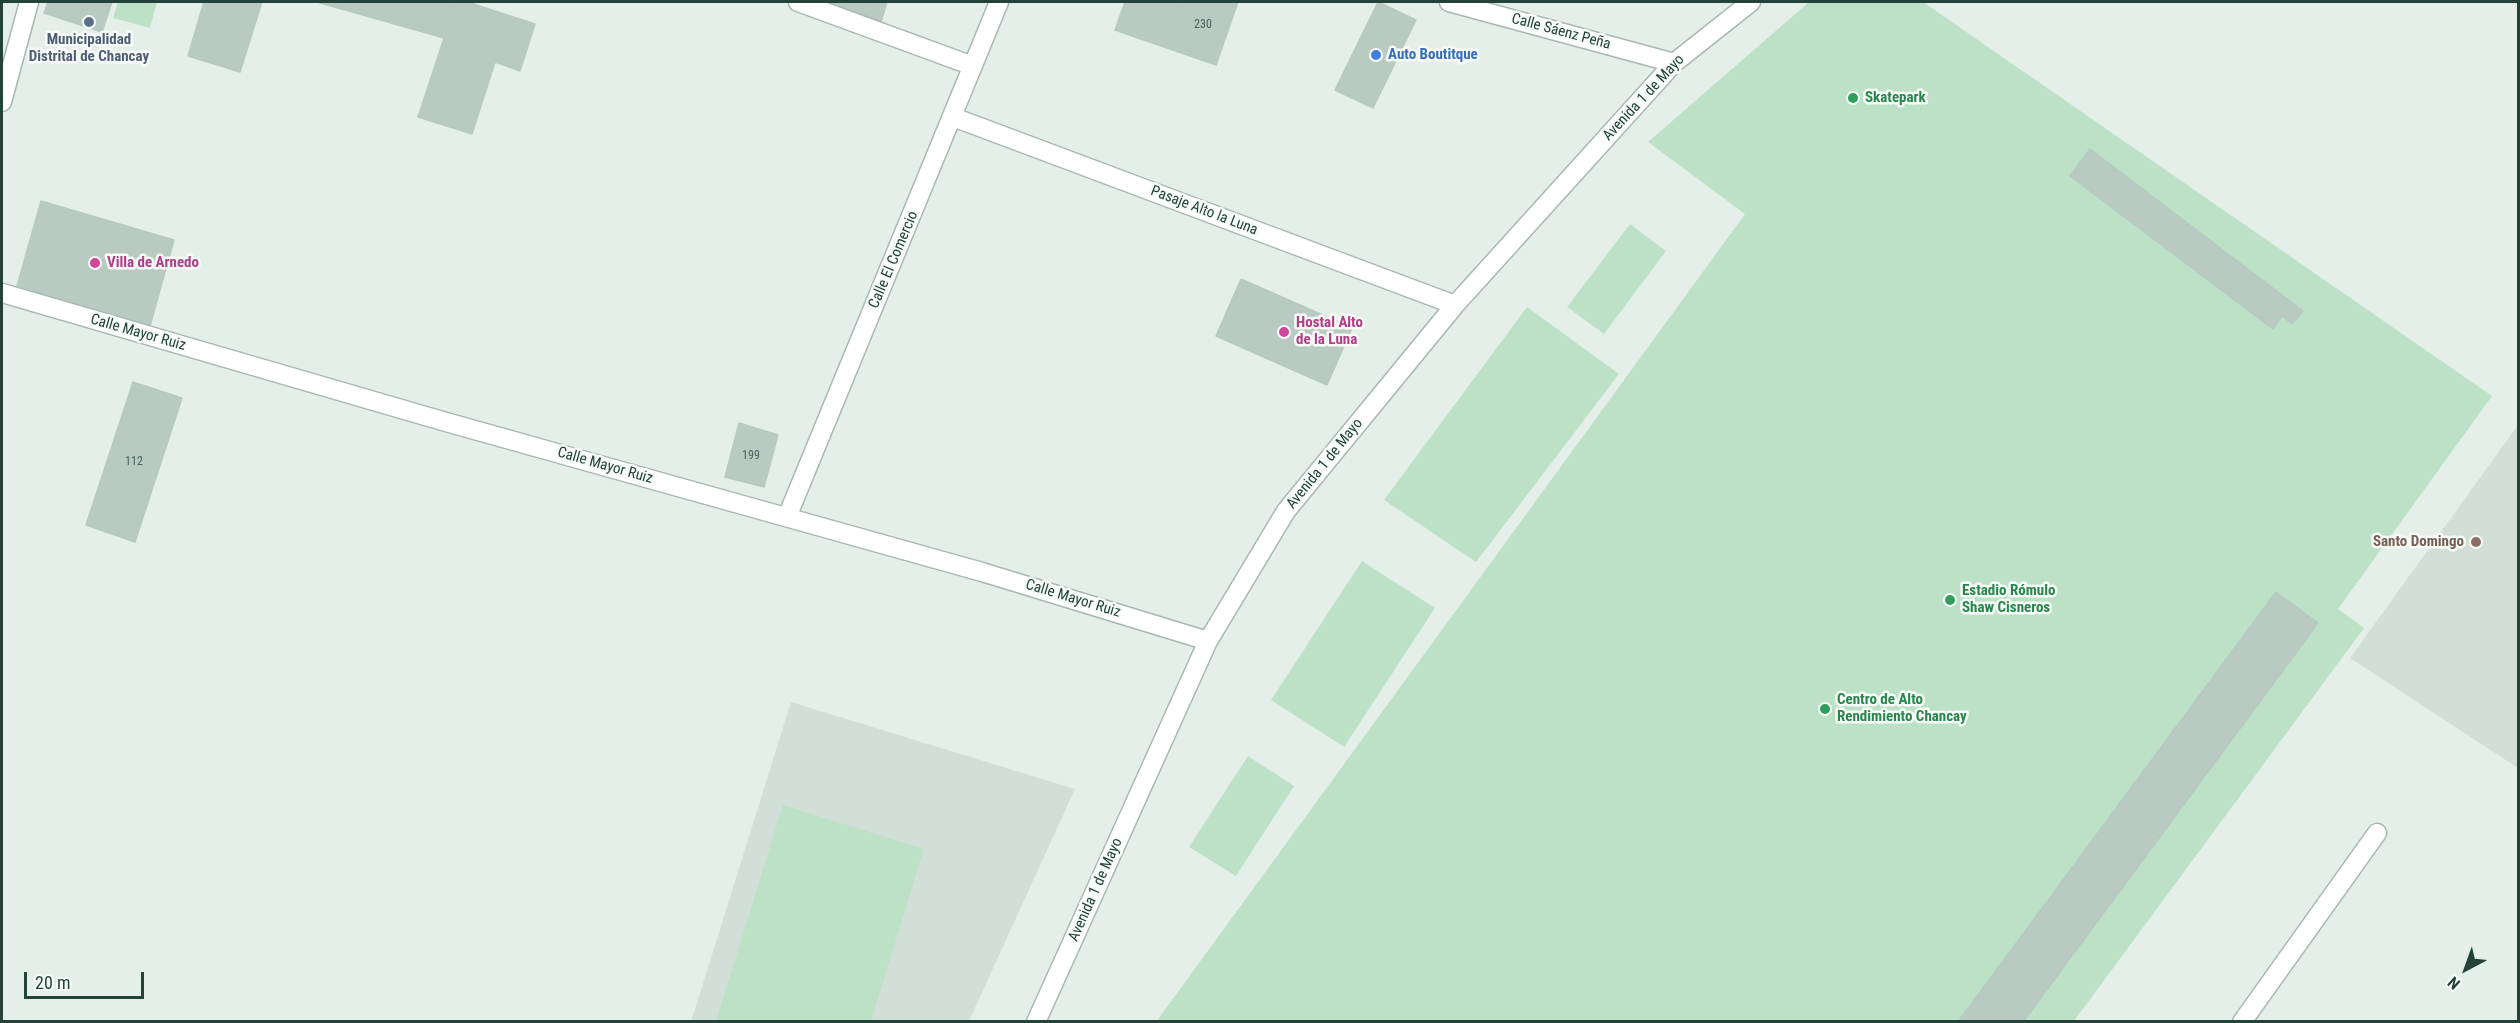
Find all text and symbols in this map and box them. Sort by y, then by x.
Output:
street label: Calle Sáenz Peña [1509,10,1613,54]
marker: Municipalidad Distrital de Chancay [82,15,96,29]
house number: 230 [1194,18,1212,32]
place label: Municipalidad Distrital de Chancay [29,31,149,66]
place label: Auto Boutitque [1388,46,1478,64]
marker: Auto Boutitque [1369,48,1383,62]
street label: Avenida 1 de Mayo [1599,51,1689,145]
place label: Skatepark [1865,89,1926,107]
marker: Skatepark [1846,91,1860,105]
street label: Pasaje Alto la Luna [1148,182,1260,240]
street label: Calle El Comercio [865,209,923,311]
place label: Villa de Arnedo [107,254,199,272]
marker: Villa de Arnedo [88,256,102,270]
street label: Calle Mayor Ruiz [88,311,188,355]
place label: Hostal Alto de la Luna [1296,314,1363,349]
marker: Hostal Alto de la Luna [1277,325,1291,339]
street label: Avenida 1 de Mayo [1283,415,1367,513]
street label: Calle Mayor Ruiz [555,444,655,488]
house number: 199 [742,449,760,463]
house number: 112 [125,455,143,469]
place label: Santo Domingo [2373,533,2464,551]
marker: Santo Domingo [2469,535,2483,549]
street label: Calle Mayor Ruiz [1023,576,1123,622]
place label: Estadio Rómulo Shaw Cisneros [1962,582,2055,617]
marker: Estadio Rómulo Shaw Cisneros [1943,593,1957,607]
place label: Centro de Alto Rendimiento Chancay [1837,691,1967,726]
marker: Centro de Alto Rendimiento Chancay [1818,702,1832,716]
street label: Avenida 1 de Mayo [1065,836,1127,944]
north arrow [2436,939,2496,999]
scale bar [27,960,147,998]
text: 20 m [35,972,70,993]
text: N [2444,973,2464,993]

